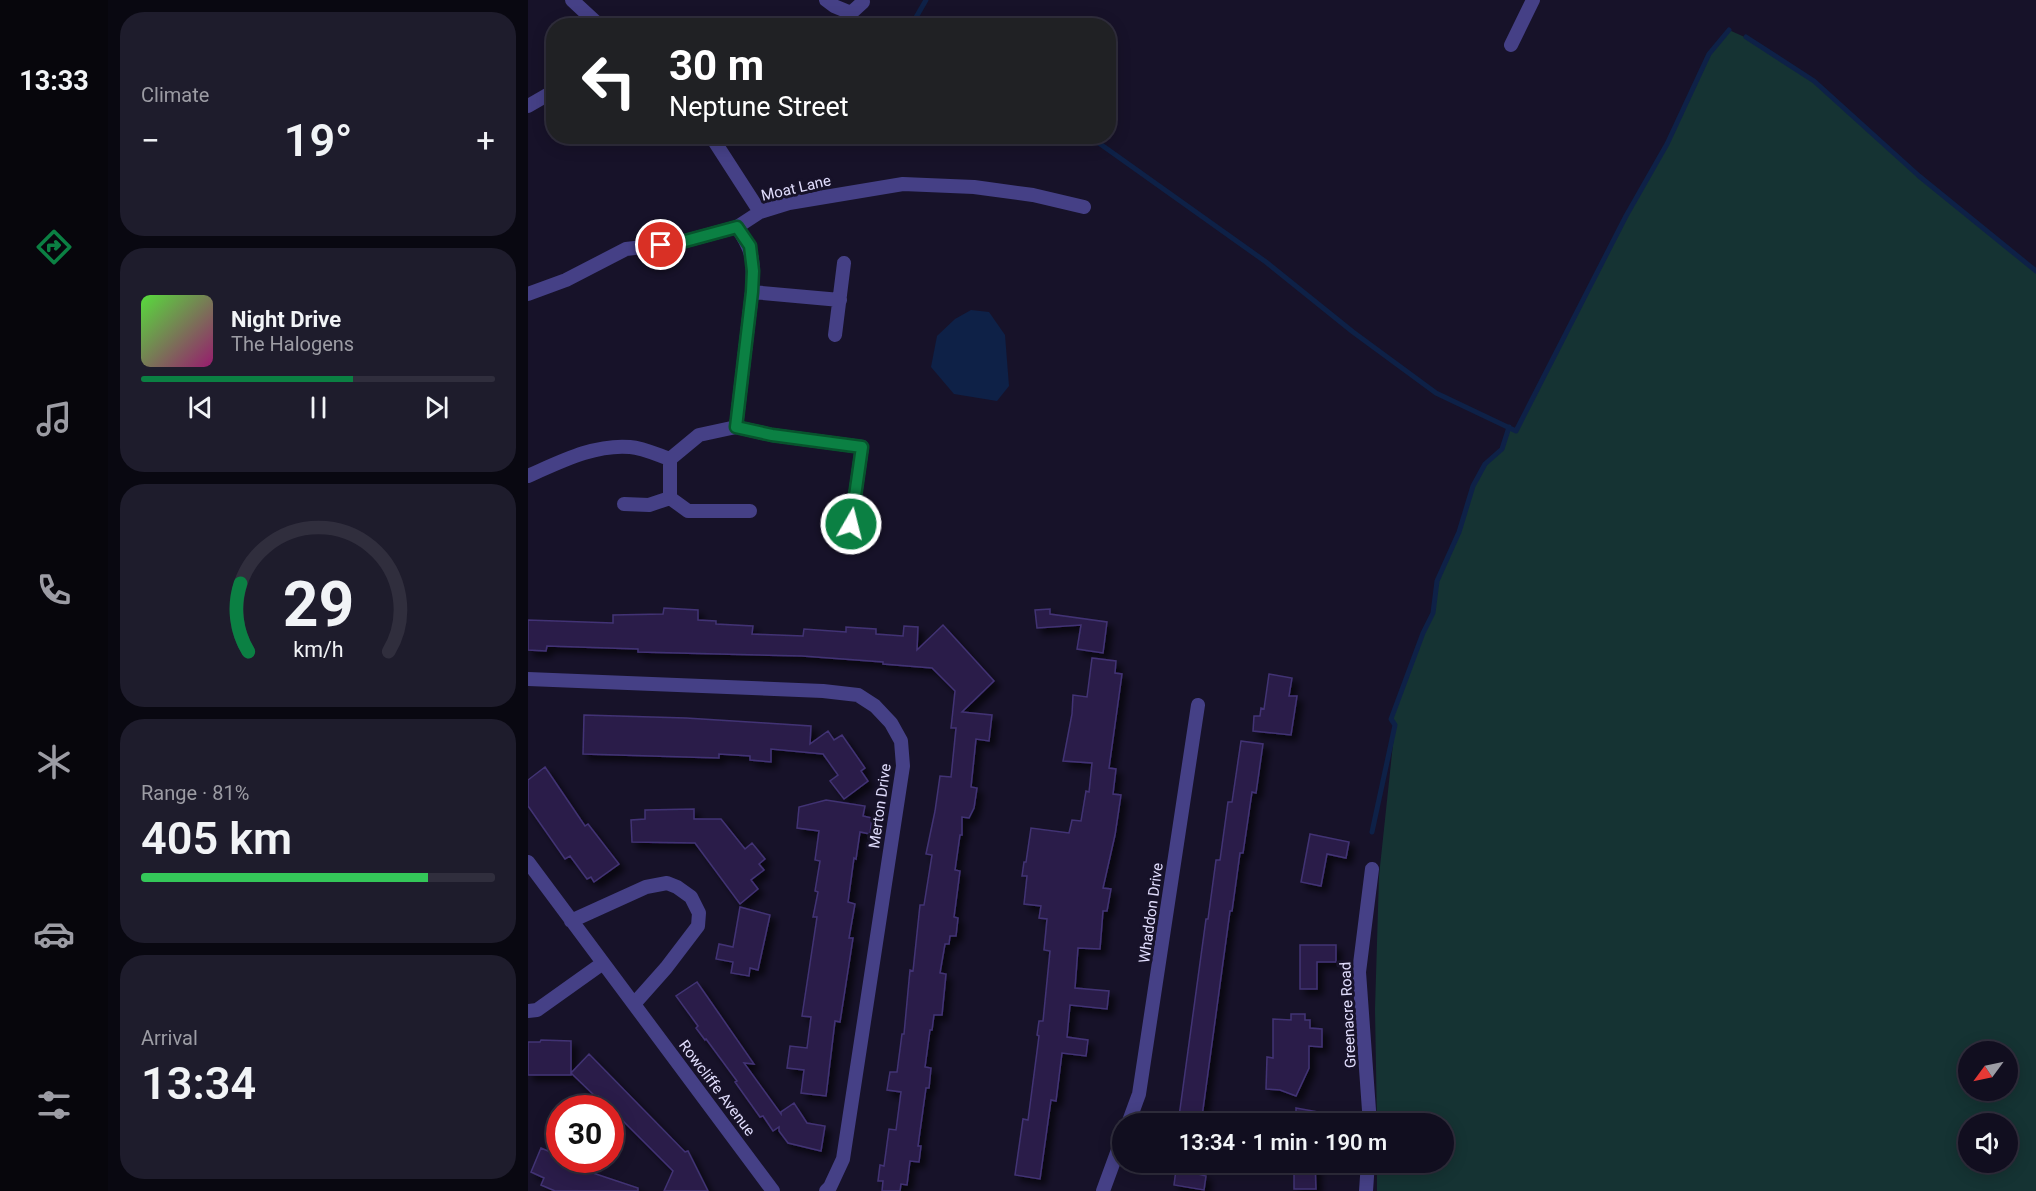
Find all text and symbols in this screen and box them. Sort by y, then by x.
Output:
text: 30 m [669,41,764,90]
icon: left [570,42,648,120]
text: 13:33 [19,65,89,97]
text: Climate [141,83,209,107]
text: Neptune Street [669,91,849,123]
text: 19° [284,114,352,167]
text: − [141,121,160,160]
text: + [476,121,495,160]
street label: Moat Lane [759,171,833,205]
pin [635,219,686,270]
icon: directions [33,226,75,268]
icon: arrive [644,228,677,261]
text: Night Drive [231,307,341,332]
text: The Halogens [231,332,354,356]
icon: previous [184,391,217,424]
icon: pause [302,391,335,424]
icon: next [420,391,453,424]
icon: music [33,398,75,440]
position arrow [819,492,883,556]
icon: phone [33,569,75,611]
text: 29 [282,569,354,642]
text: km/h [293,638,343,663]
icon: climate [33,741,75,783]
street label: Merton Drive [865,762,895,850]
text: Range · 81% [141,781,249,805]
text: 405 km [141,812,292,865]
street label: Whaddon Drive [1135,862,1167,964]
icon: car [33,913,75,955]
street label: Greenacre Road [1336,961,1360,1069]
text: Arrival [141,1026,198,1050]
street label: Rowcliffe Avenue [675,1037,759,1139]
north arrow [1958,1041,2018,1101]
map controls [1958,1041,2018,1173]
text: 13:34 [141,1057,256,1110]
icon: filters [33,1084,75,1126]
speed limit sign: 30 [546,1095,624,1173]
button: sound [1958,1113,2018,1173]
text: 13:34 · 1 min · 190 m [1179,1130,1387,1155]

